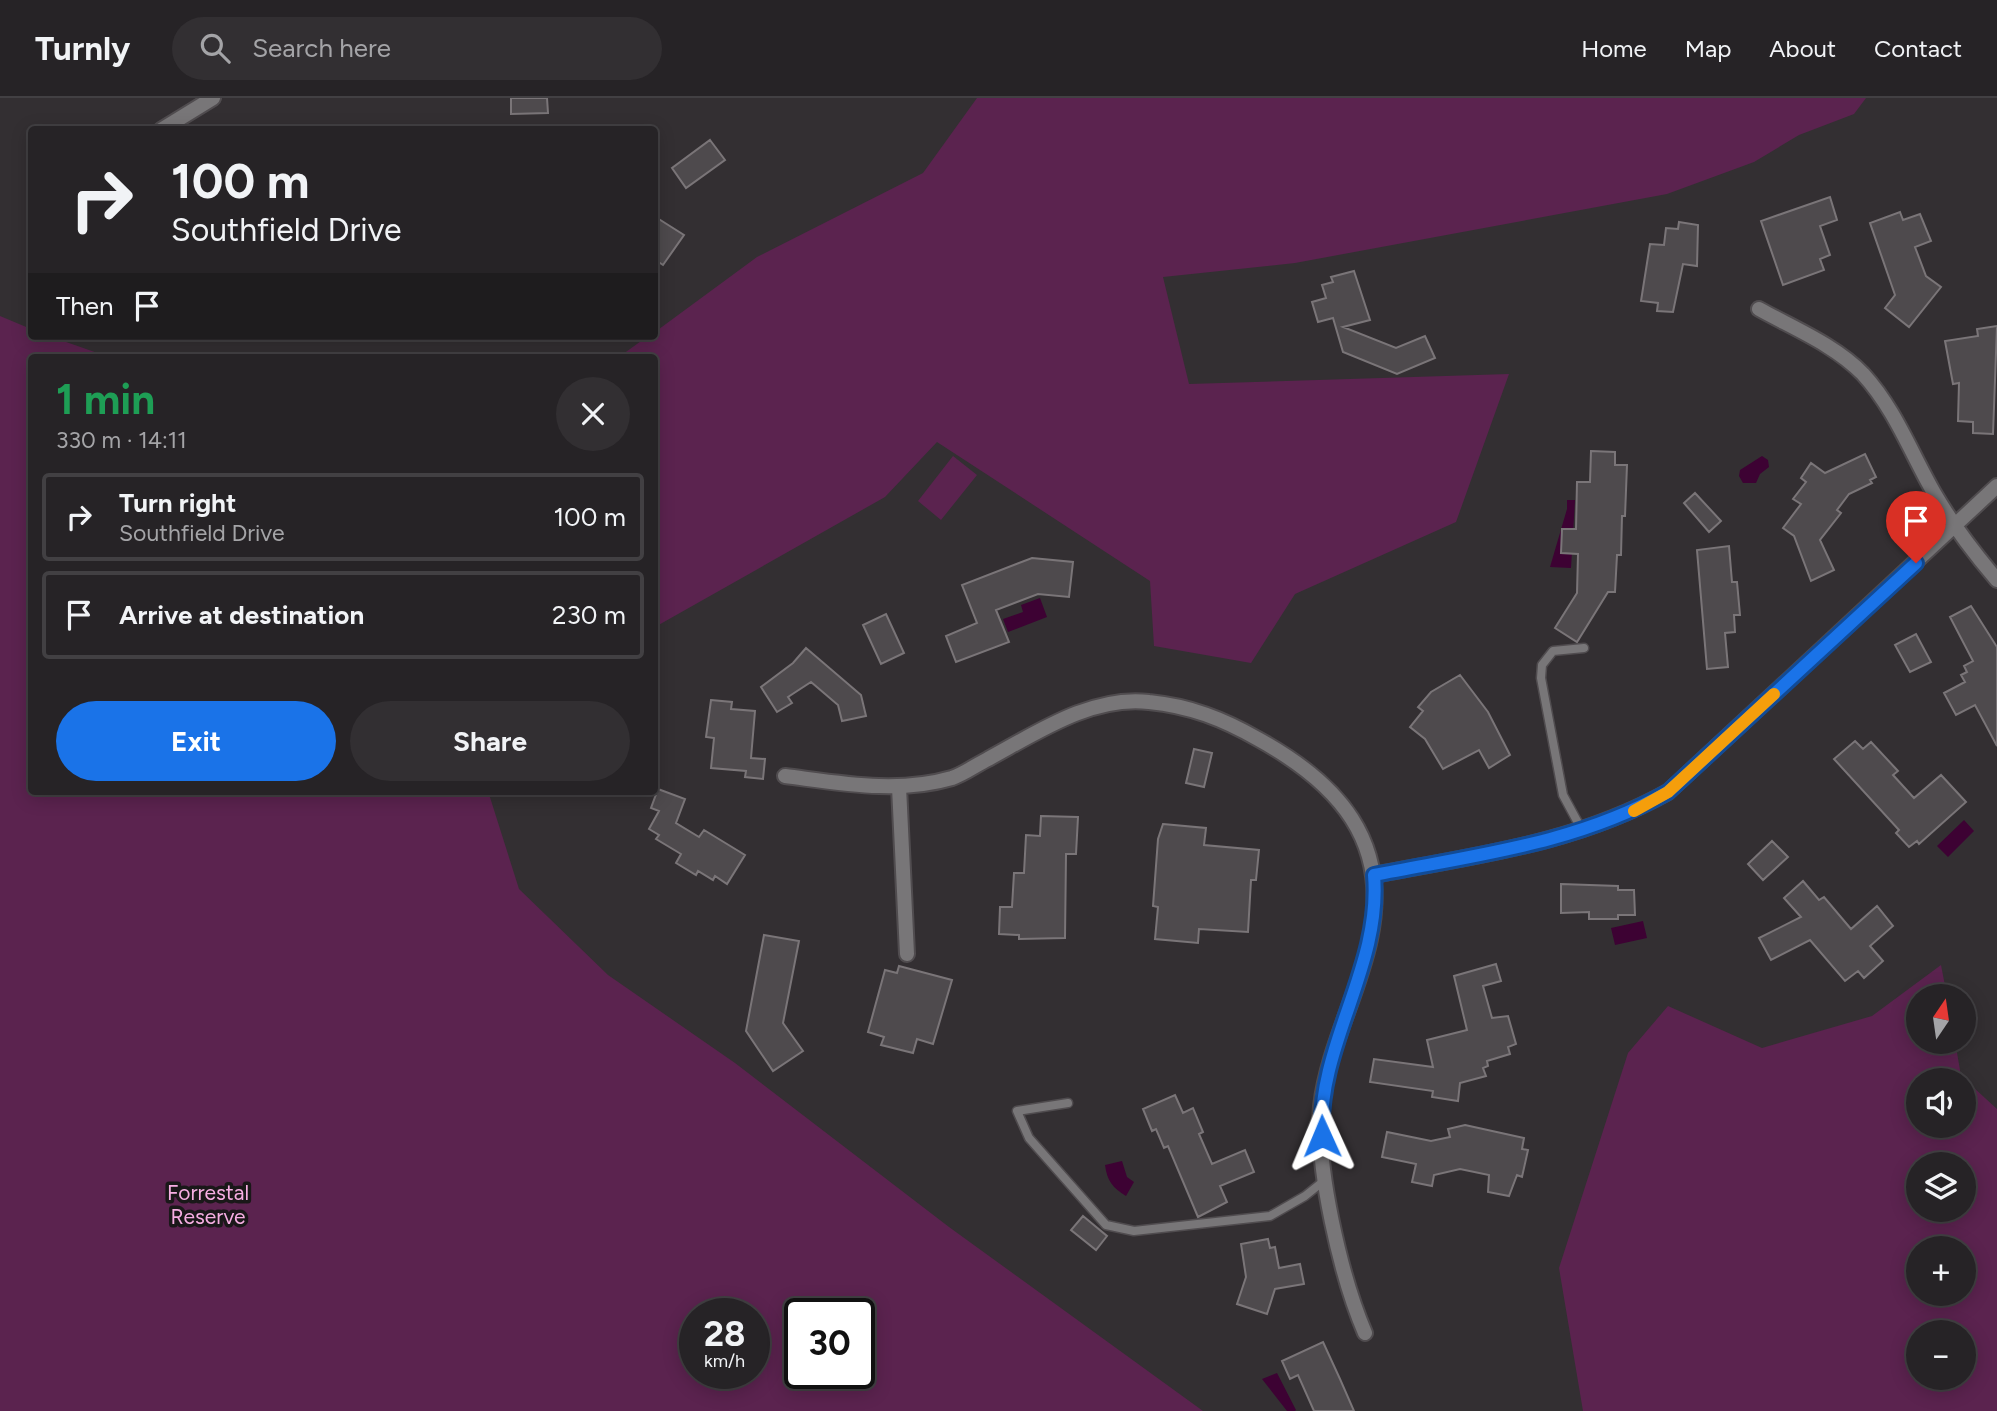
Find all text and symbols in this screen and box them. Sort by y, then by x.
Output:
search box [172,17,662,80]
text: Turnly [35,29,130,68]
icon: search [196,29,234,67]
text: Search here [252,32,391,64]
text: Home [1581,34,1647,63]
text: Map [1685,34,1731,63]
text: About [1769,34,1836,63]
text: Contact [1874,34,1962,63]
text: 100 m [171,151,310,210]
icon: right [56,154,147,245]
text: Southfield Drive [171,211,401,249]
icon: arrive [128,287,166,325]
text: Then [56,290,114,322]
text: 1 min [56,374,155,425]
button: close [556,377,630,451]
text: 330 m · 14:11 [56,426,187,454]
text: Turn right [119,487,236,519]
pin [1886,491,1946,563]
icon: right [60,498,98,536]
text: 100 m [553,501,626,533]
icon: arrive [1897,502,1935,540]
text: Southfield Drive [119,519,285,547]
icon: arrive [60,596,98,634]
text: Arrive at destination [119,599,364,631]
text: 230 m [552,599,626,631]
button: Exit [56,701,336,781]
button: Share [350,701,630,781]
north arrow [1906,984,1976,1054]
map controls [1906,984,1976,1390]
button: sound [1906,1068,1976,1138]
position arrow [1285,1099,1359,1173]
button: layers [1906,1152,1976,1222]
park label: Forrestal Reserve [167,1180,249,1229]
button: + [1906,1236,1976,1306]
speed limit sign: 30 [784,1298,875,1389]
text: 28 [704,1313,745,1355]
button: − [1906,1320,1976,1390]
text: km/h [704,1350,745,1372]

